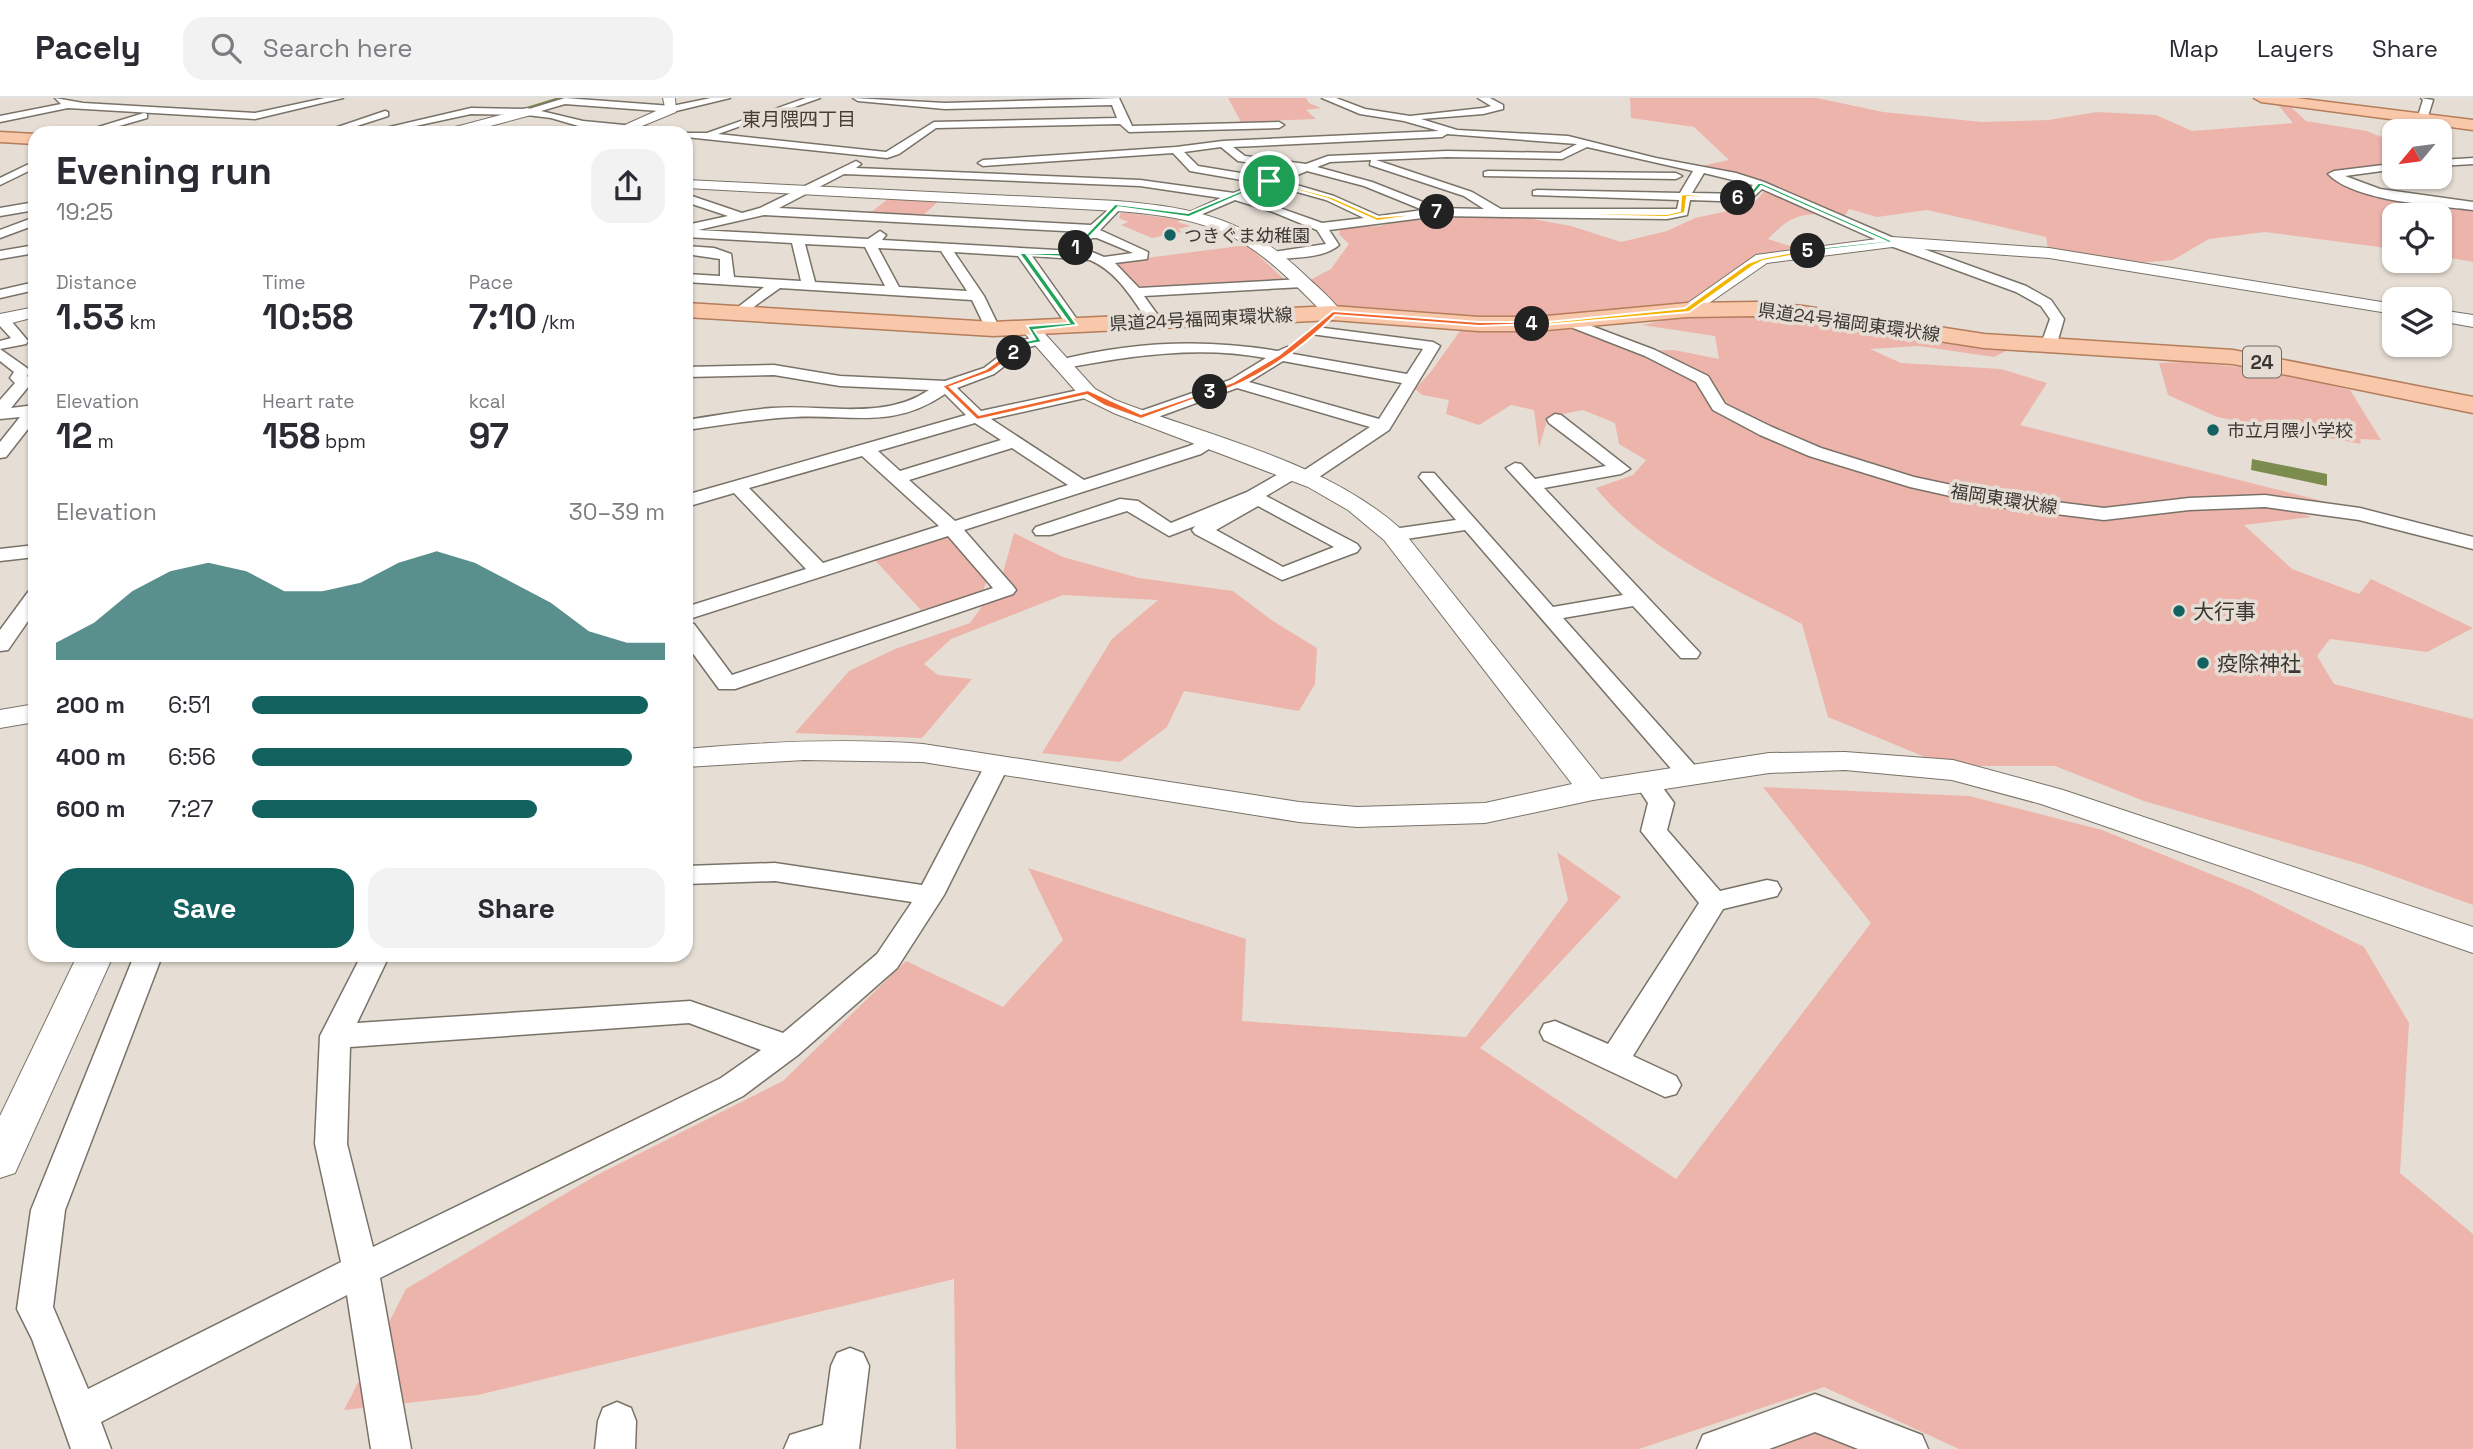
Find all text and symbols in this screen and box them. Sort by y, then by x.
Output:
search box [183,17,673,80]
text: Pacely [35,27,141,69]
icon: search [207,29,245,67]
text: Search here [263,31,413,65]
text: Map [2169,33,2219,64]
text: Layers [2257,33,2334,64]
text: Share [2372,33,2438,64]
district label: 東月隈四丁目 [742,107,856,132]
north arrow [2382,119,2452,189]
map controls [2382,119,2452,357]
text: Evening run [56,147,272,195]
button: share [591,149,665,223]
pin [1239,151,1299,211]
icon: arrive [1250,162,1288,200]
pin: 6 [1720,180,1756,216]
text: 6 [1732,185,1743,210]
pin: 7 [1420,194,1454,230]
text: 19:25 [56,197,113,227]
text: 7 [1431,199,1442,224]
button: locate [2382,203,2452,273]
place label: つきぐま幼稚園 [1184,224,1310,247]
marker: つきぐま幼稚園 [1162,227,1178,243]
pin: 1 [1058,230,1094,266]
pin: 5 [1790,234,1826,268]
text: 1 [1071,235,1080,260]
text: 5 [1802,238,1813,263]
text: Distance [56,270,137,295]
text: Time [262,270,306,295]
text: Pace [469,270,513,295]
button: layers [2382,287,2452,357]
text: 1.53 [56,295,125,339]
text: 10:58 [262,295,353,339]
text: 7:10 [469,295,537,339]
street label: 県道24号福岡東環状線 [1757,298,1941,346]
street label: 県道24号福岡東環状線 [1109,303,1293,335]
pin: 4 [1514,306,1550,342]
text: km [125,310,156,335]
text: /km [537,310,575,335]
text: 4 [1525,311,1538,336]
pin: 2 [996,336,1032,370]
text: 2 [1008,340,1019,365]
road number: 24 [2243,346,2281,378]
pin: 3 [1192,374,1228,410]
text: 3 [1204,379,1215,404]
text: Elevation [56,389,139,414]
text: Heart rate [262,389,355,414]
text: kcal [469,389,505,414]
text: 12 [56,414,93,458]
text: 158 [262,414,320,458]
text: 97 [469,414,509,458]
place label: 市立月隈小学校 [2227,419,2353,442]
marker: 市立月隈小学校 [2205,422,2221,438]
text: m [93,429,114,454]
text: bpm [320,429,366,454]
street label: 福岡東環状線 [1949,479,2059,519]
text: Elevation [56,497,157,527]
text: 30–39 m [569,497,665,527]
place label: 大行事 [2193,598,2256,625]
marker: 大行事 [2171,603,2187,619]
place label: 疫除神社 [2217,650,2301,677]
marker: 疫除神社 [2195,655,2211,671]
text: 200 m [56,690,125,720]
text: 6:51 [168,690,211,720]
text: 400 m [56,742,126,772]
text: 6:56 [168,742,216,772]
text: 600 m [56,794,126,824]
text: 7:27 [168,794,213,824]
button: Save [56,868,354,948]
button: Share [368,868,665,948]

